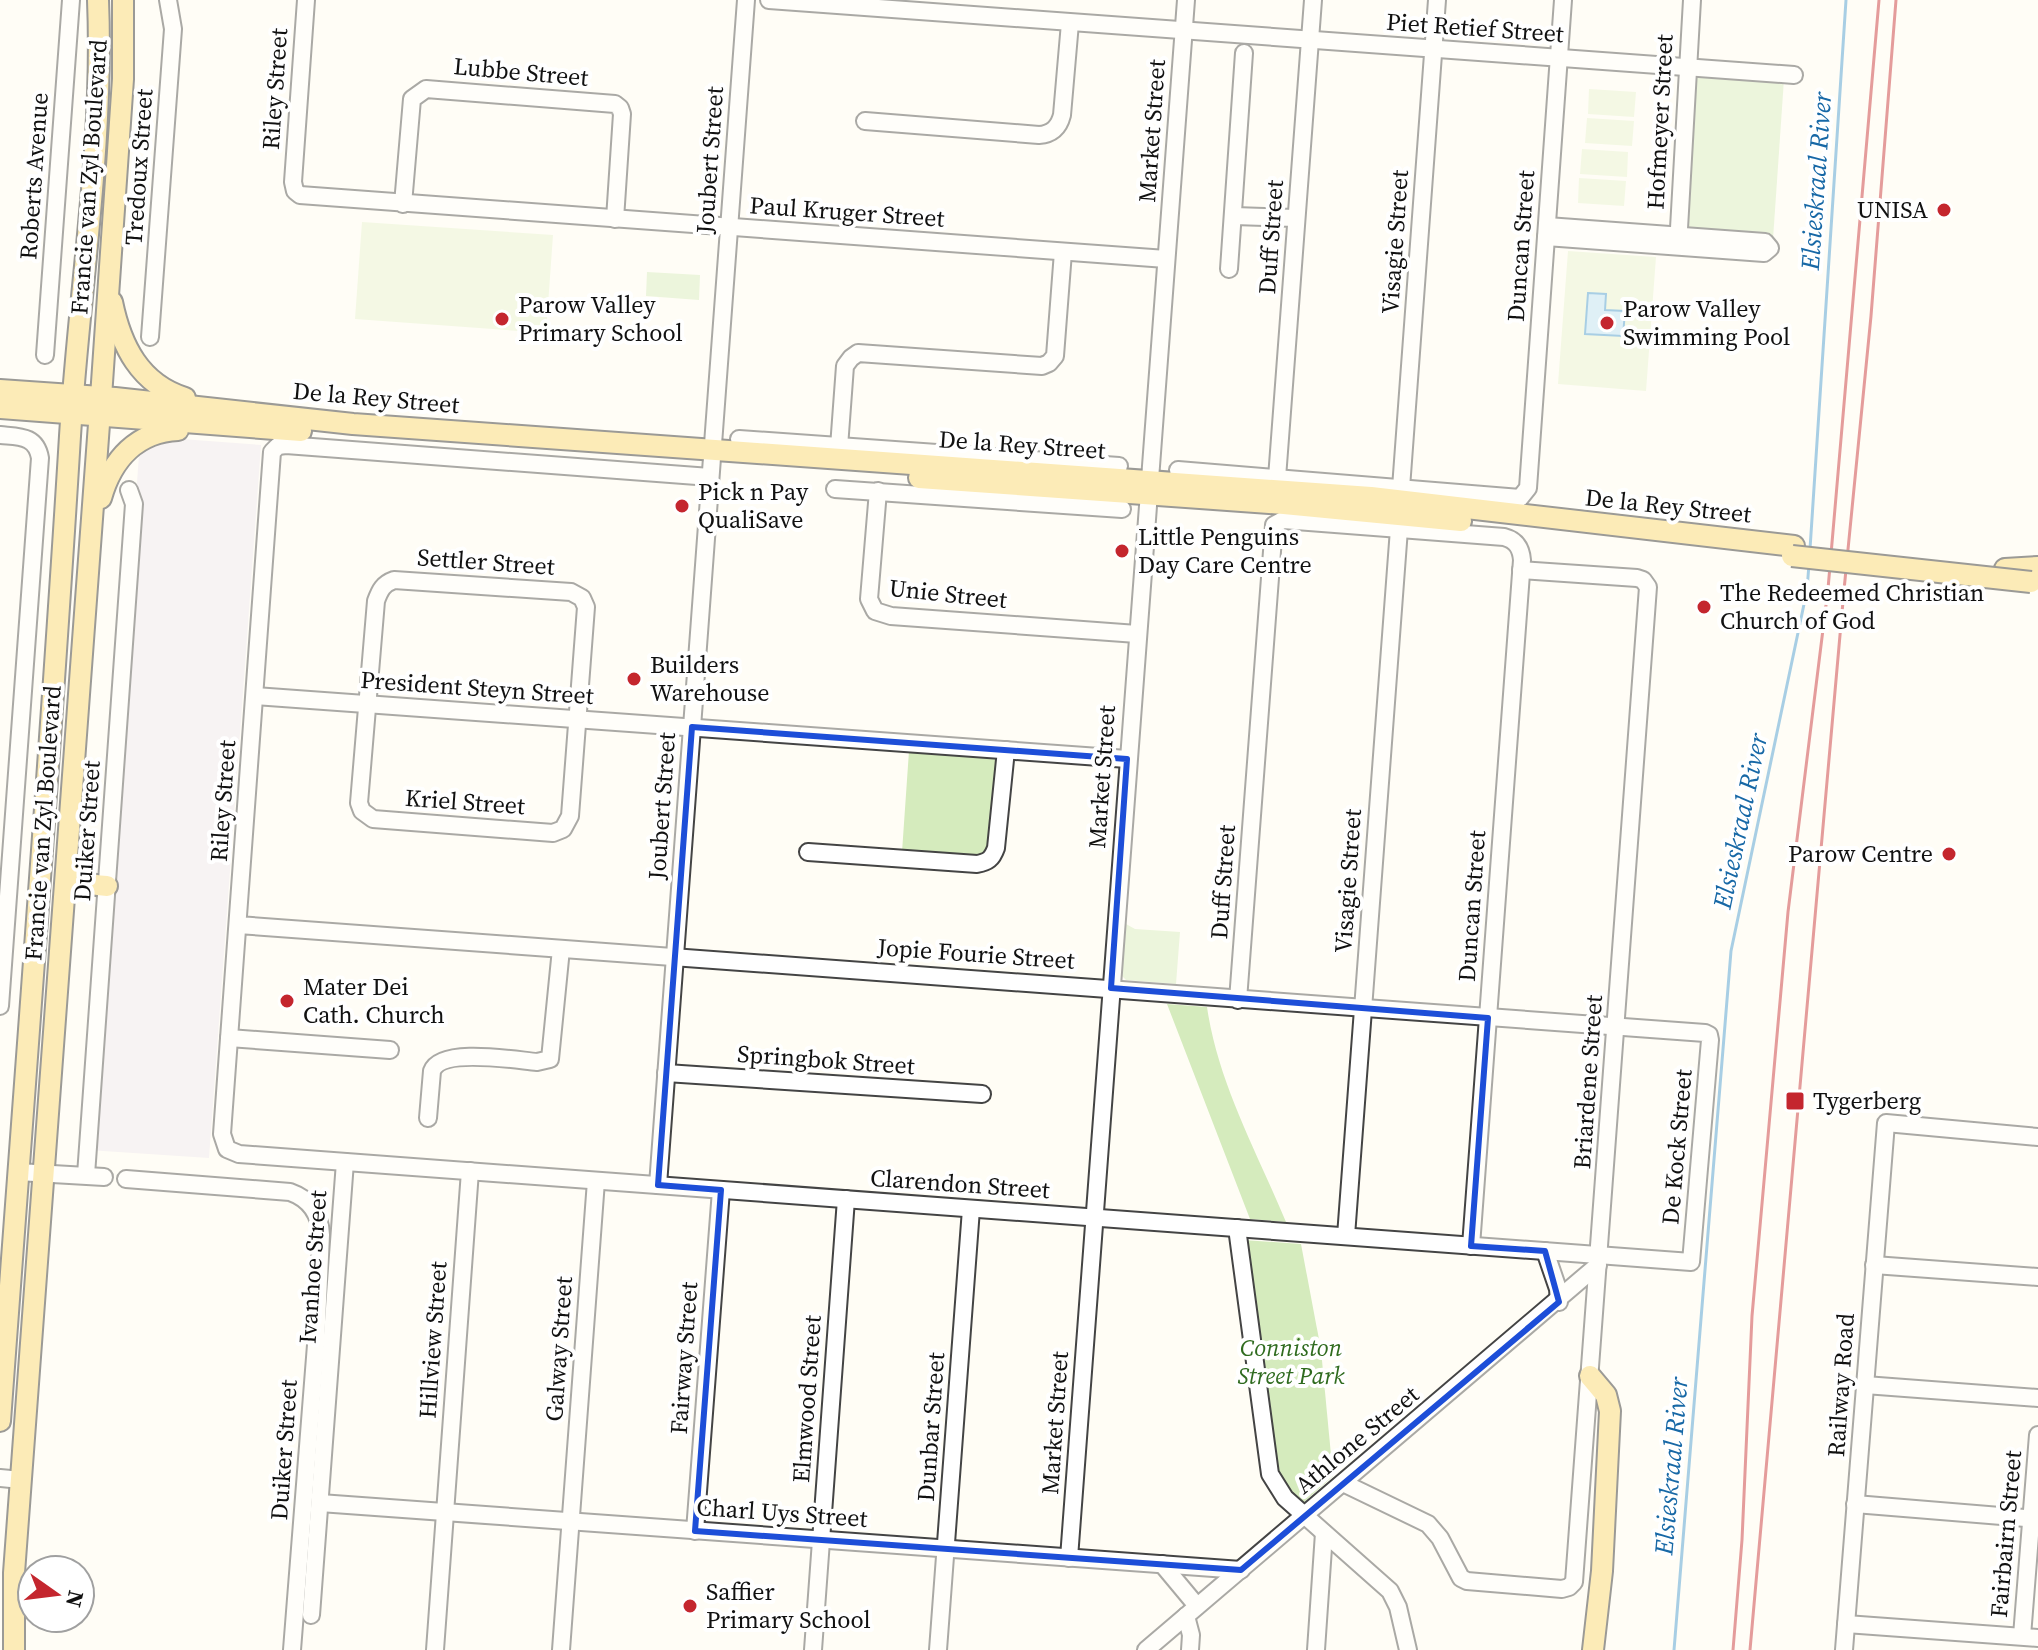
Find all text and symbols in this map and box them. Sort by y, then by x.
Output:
street label: Piet Retief Street [1385,5,1565,50]
street label: Riley Street [254,27,295,151]
street label: Hofmeyer Street [1638,33,1681,210]
street label: Francie van Zyl Boulevard [62,38,115,316]
street label: Lubbe Street [452,49,590,94]
street label: Market Street [1130,58,1173,204]
street label: Joubert Street [688,85,731,236]
street label: Tredoux Street [117,87,160,246]
water label: Elsieskraal River [1792,90,1840,272]
street label: Roberts Avenue [11,91,56,261]
street label: Visagie Street [1373,169,1416,315]
street label: Duncan Street [1499,169,1542,323]
street label: Duff Street [1250,179,1291,295]
street label: Paul Kruger Street [748,188,946,235]
place label: UNISA [1857,193,1928,226]
marker: UNISA [1935,201,1953,219]
place label: Parow Valley Primary School [518,288,683,349]
place label: Parow Valley Swimming Pool [1623,292,1790,353]
marker: Parow Valley Primary School [493,310,511,328]
marker: Parow Valley Swimming Pool [1598,314,1616,332]
street label: De la Rey Street [291,374,461,421]
street label: De la Rey Street [938,422,1107,467]
place label: Pick n Pay QualiSave [698,475,809,536]
street label: De la Rey Street [1583,480,1753,531]
marker: Pick n Pay QualiSave [673,497,691,515]
place label: Little Penguins Day Care Centre [1138,520,1312,581]
street label: Settler Street [416,540,556,583]
marker: Little Penguins Day Care Centre [1113,542,1131,560]
street label: Unie Street [888,571,1009,616]
place label: The Redeemed Christian Church of God [1720,576,1984,637]
marker: The Redeemed Christian Church of God [1695,598,1713,616]
place label: Builders Warehouse [650,648,769,709]
street label: President Steyn Street [359,663,595,712]
marker: Builders Warehouse [625,670,643,688]
street label: Francie van Zyl Boulevard [16,684,69,962]
street label: Market Street [1080,704,1123,850]
water label: Elsieskraal River [1704,729,1776,913]
street label: Joubert Street [640,731,683,882]
street label: Riley Street [202,739,243,863]
street label: Duiker Street [65,759,108,902]
street label: Kriel Street [404,781,526,822]
street label: Visagie Street [1326,808,1369,954]
street label: Duff Street [1202,824,1243,940]
street label: Duncan Street [1450,829,1493,983]
place label: Parow Centre [1788,837,1933,870]
marker: Parow Centre [1940,845,1958,863]
street label: Jopie Fourie Street [875,930,1076,977]
place label: Mater Dei Cath. Church [303,970,445,1031]
marker: Mater Dei Cath. Church [278,992,296,1010]
street label: Briardene Street [1565,993,1610,1170]
street label: Springbok Street [736,1037,916,1082]
street label: De Kock Street [1653,1068,1700,1226]
place label: Tygerberg [1813,1084,1921,1117]
marker: Tygerberg [1784,1090,1806,1112]
street label: Clarendon Street [869,1161,1051,1206]
street label: Ivanhoe Street [291,1189,334,1345]
street label: Hillview Street [411,1260,454,1420]
street label: Galway Street [537,1275,580,1423]
street label: Fairway Street [662,1281,705,1435]
street label: Railway Road [1819,1312,1862,1458]
street label: Elmwood Street [784,1314,829,1484]
park label: Conniston Street Park [1237,1331,1345,1392]
street label: Market Street [1033,1350,1076,1496]
street label: Dunbar Street [909,1351,952,1503]
water label: Elsieskraal River [1645,1375,1697,1558]
street label: Duiker Street [262,1378,305,1521]
street label: Athlone Street [1288,1378,1426,1501]
street label: Fairbairn Street [1982,1449,2029,1619]
street label: Charl Uys Street [696,1490,869,1535]
north arrow [16,1554,96,1634]
place label: Saffier Primary School [706,1575,871,1636]
text: N [59,1587,92,1610]
marker: Saffier Primary School [681,1597,699,1615]

